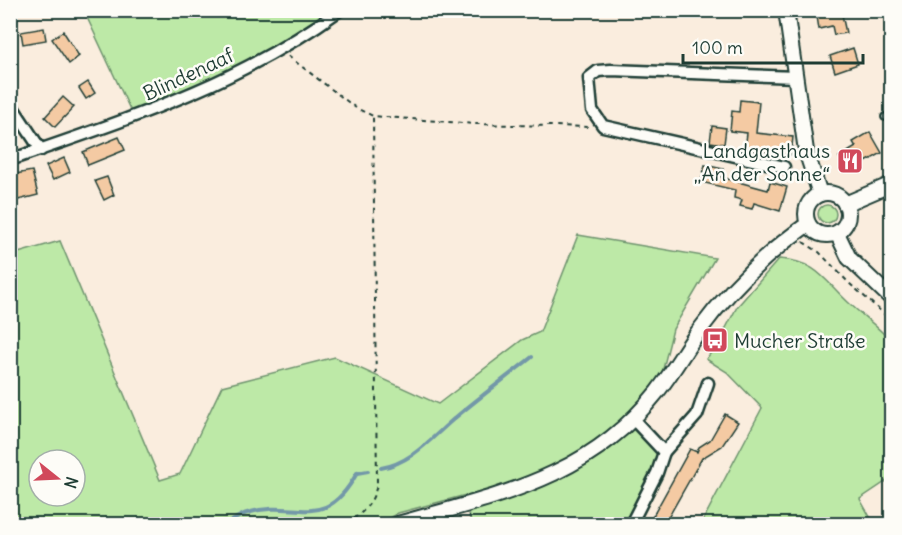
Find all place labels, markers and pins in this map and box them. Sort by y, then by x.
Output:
place label: Landgasthaus „An der Sonne“ [694,138,830,186]
restaurant icon: Landgasthaus „An der Sonne“ [835,146,865,176]
bus stop icon: Mucher Straße [700,325,730,355]
place label: Mucher Straße [734,328,866,353]

